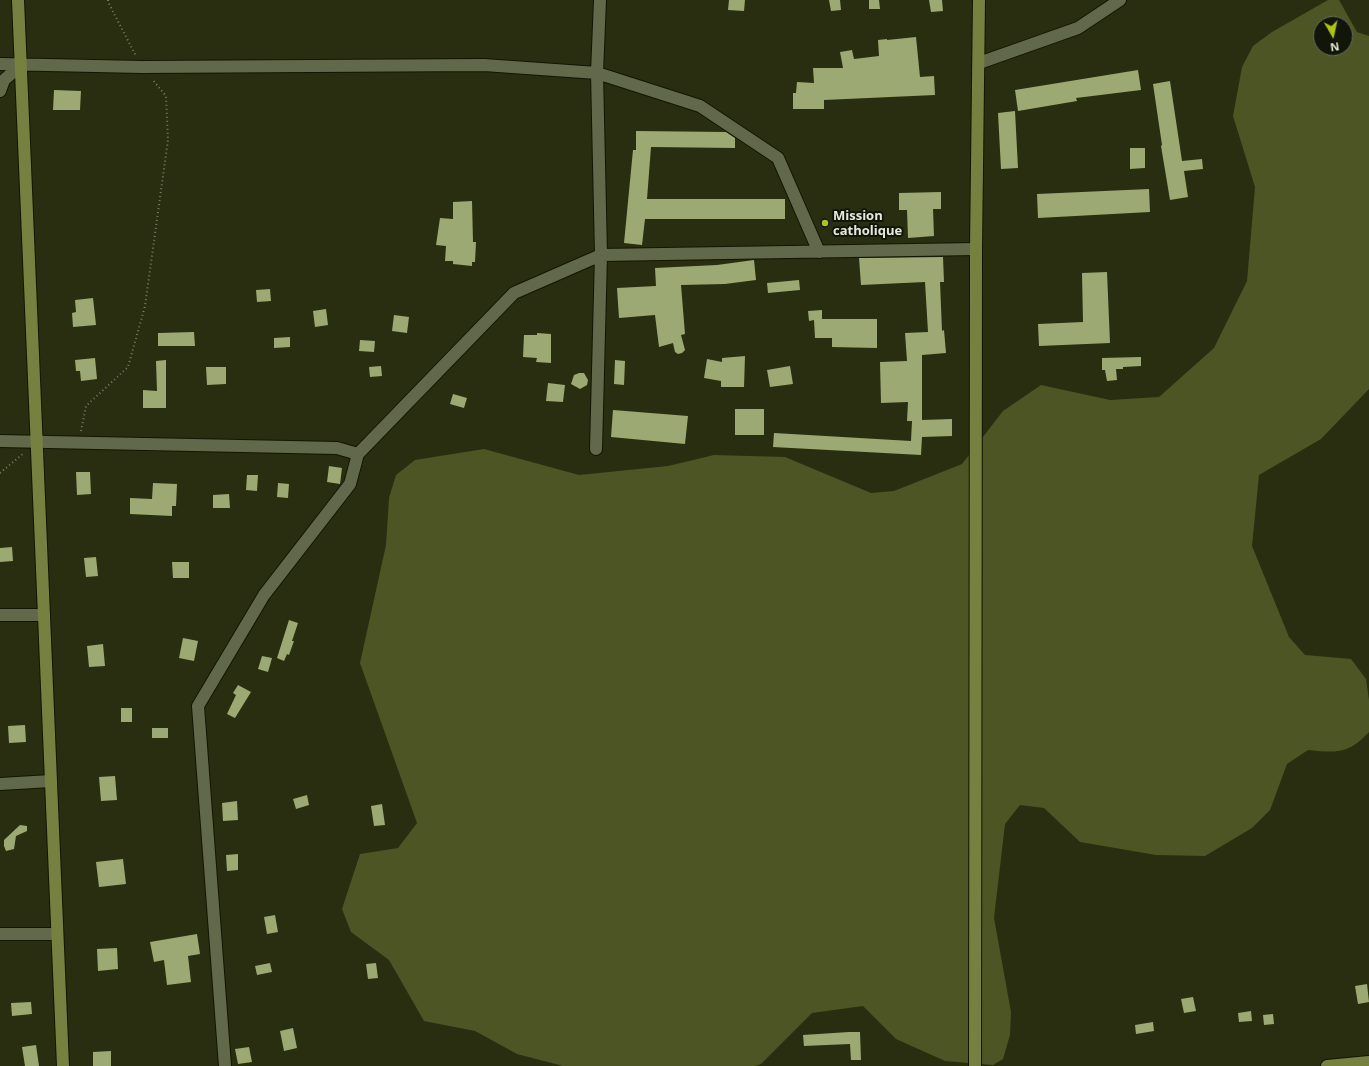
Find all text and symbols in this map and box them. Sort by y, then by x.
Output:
north arrow [1313,16,1353,56]
text: N [1329,39,1340,55]
place label: Mission catholique [833,208,902,239]
marker: Mission catholique [820,218,830,228]

